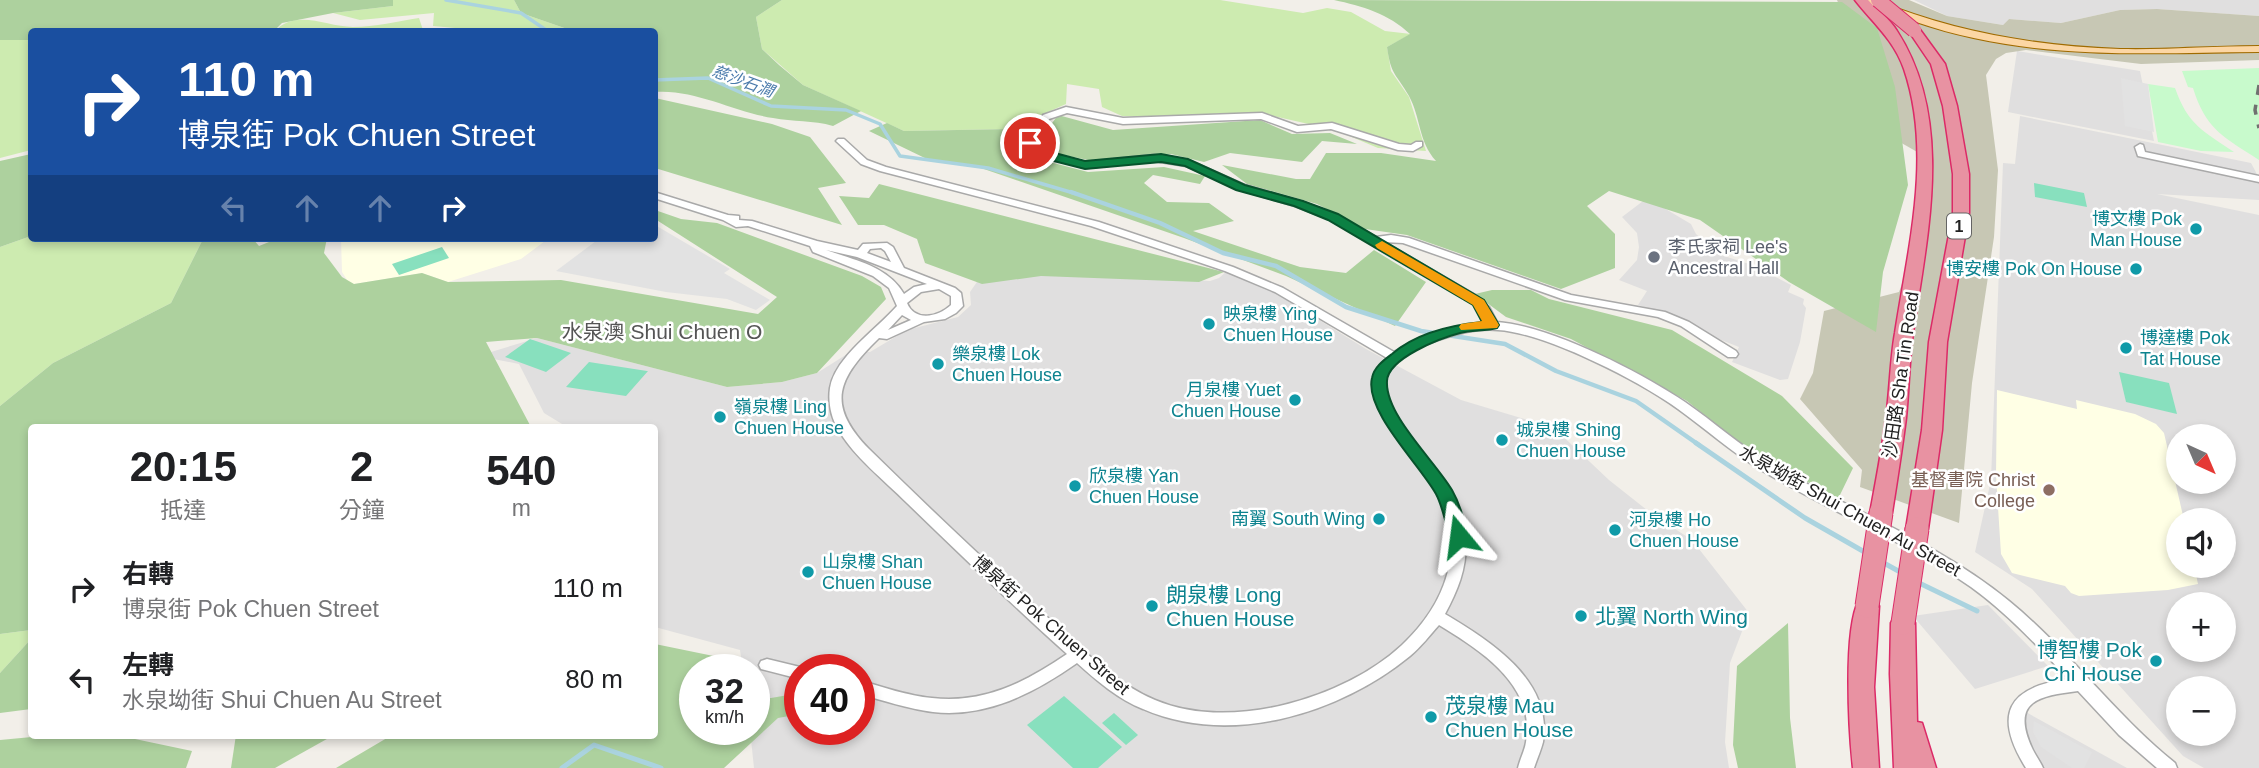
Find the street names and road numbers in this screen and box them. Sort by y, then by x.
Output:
road number: 1 [1947,214,1971,238]
street label: 沙田路 Sha Tin Road [1879,290,1923,460]
street label: 水泉坳街 Shui Chuen Au Street [1736,442,1964,580]
street label: 博泉街 Pok Chuen Street [969,551,1133,699]

